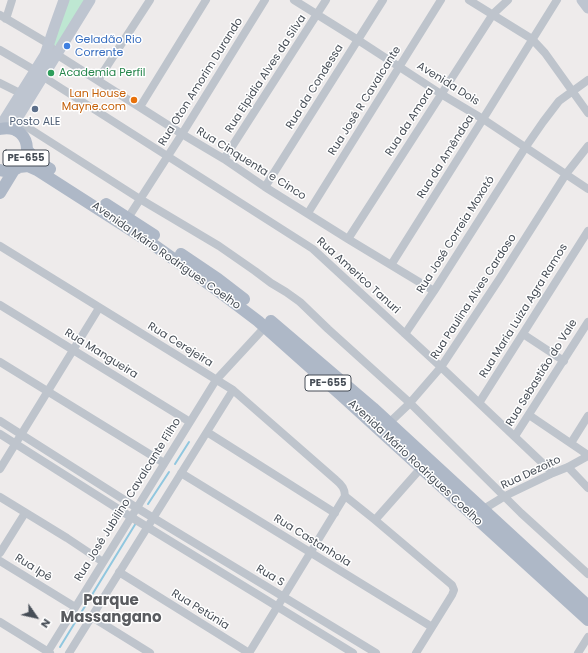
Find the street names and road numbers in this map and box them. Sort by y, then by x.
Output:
street label: Rua Elpidia Alves da Silva [223,12,309,136]
street label: Rua Oton Amorim Durando [156,16,246,148]
street label: Rua da Condessa [284,42,346,132]
street label: Rua José R Cavalcante [326,44,404,158]
street label: Avenida Dois [414,60,482,108]
street label: Rua da Amora [383,85,437,159]
street label: Rua da Amêndoa [415,113,477,201]
street label: Rua Cinquenta e Cinco [194,125,308,203]
road number: PE-655 [3,150,49,166]
street label: Rua José Correia Moxotó [414,174,498,296]
street label: Avenida Mário Rodrigues Coelho [89,199,243,313]
street label: Rua Paulina Alves Cardoso [428,232,520,362]
street label: Rua Americo Tanuri [314,235,402,317]
street label: Rua Maria Luiza Agra Ramos [477,242,571,380]
street label: Rua Sebastião do Vale [504,317,580,429]
street label: Rua Cerejeira [145,320,215,370]
street label: Rua Mangueira [62,326,140,382]
road number: PE-655 [305,375,351,391]
street label: Avenida Mário Rodrigues Coelho [345,397,485,529]
street label: Rua José Jubilino Cavalcante Filho [72,416,184,584]
street label: Rua Dezoito [499,453,563,493]
street label: Rua Castanhola [271,512,353,570]
street label: Rua Ipê [12,552,54,584]
street label: Rua S [254,562,286,590]
street label: Rua Petúnia [169,587,231,633]

